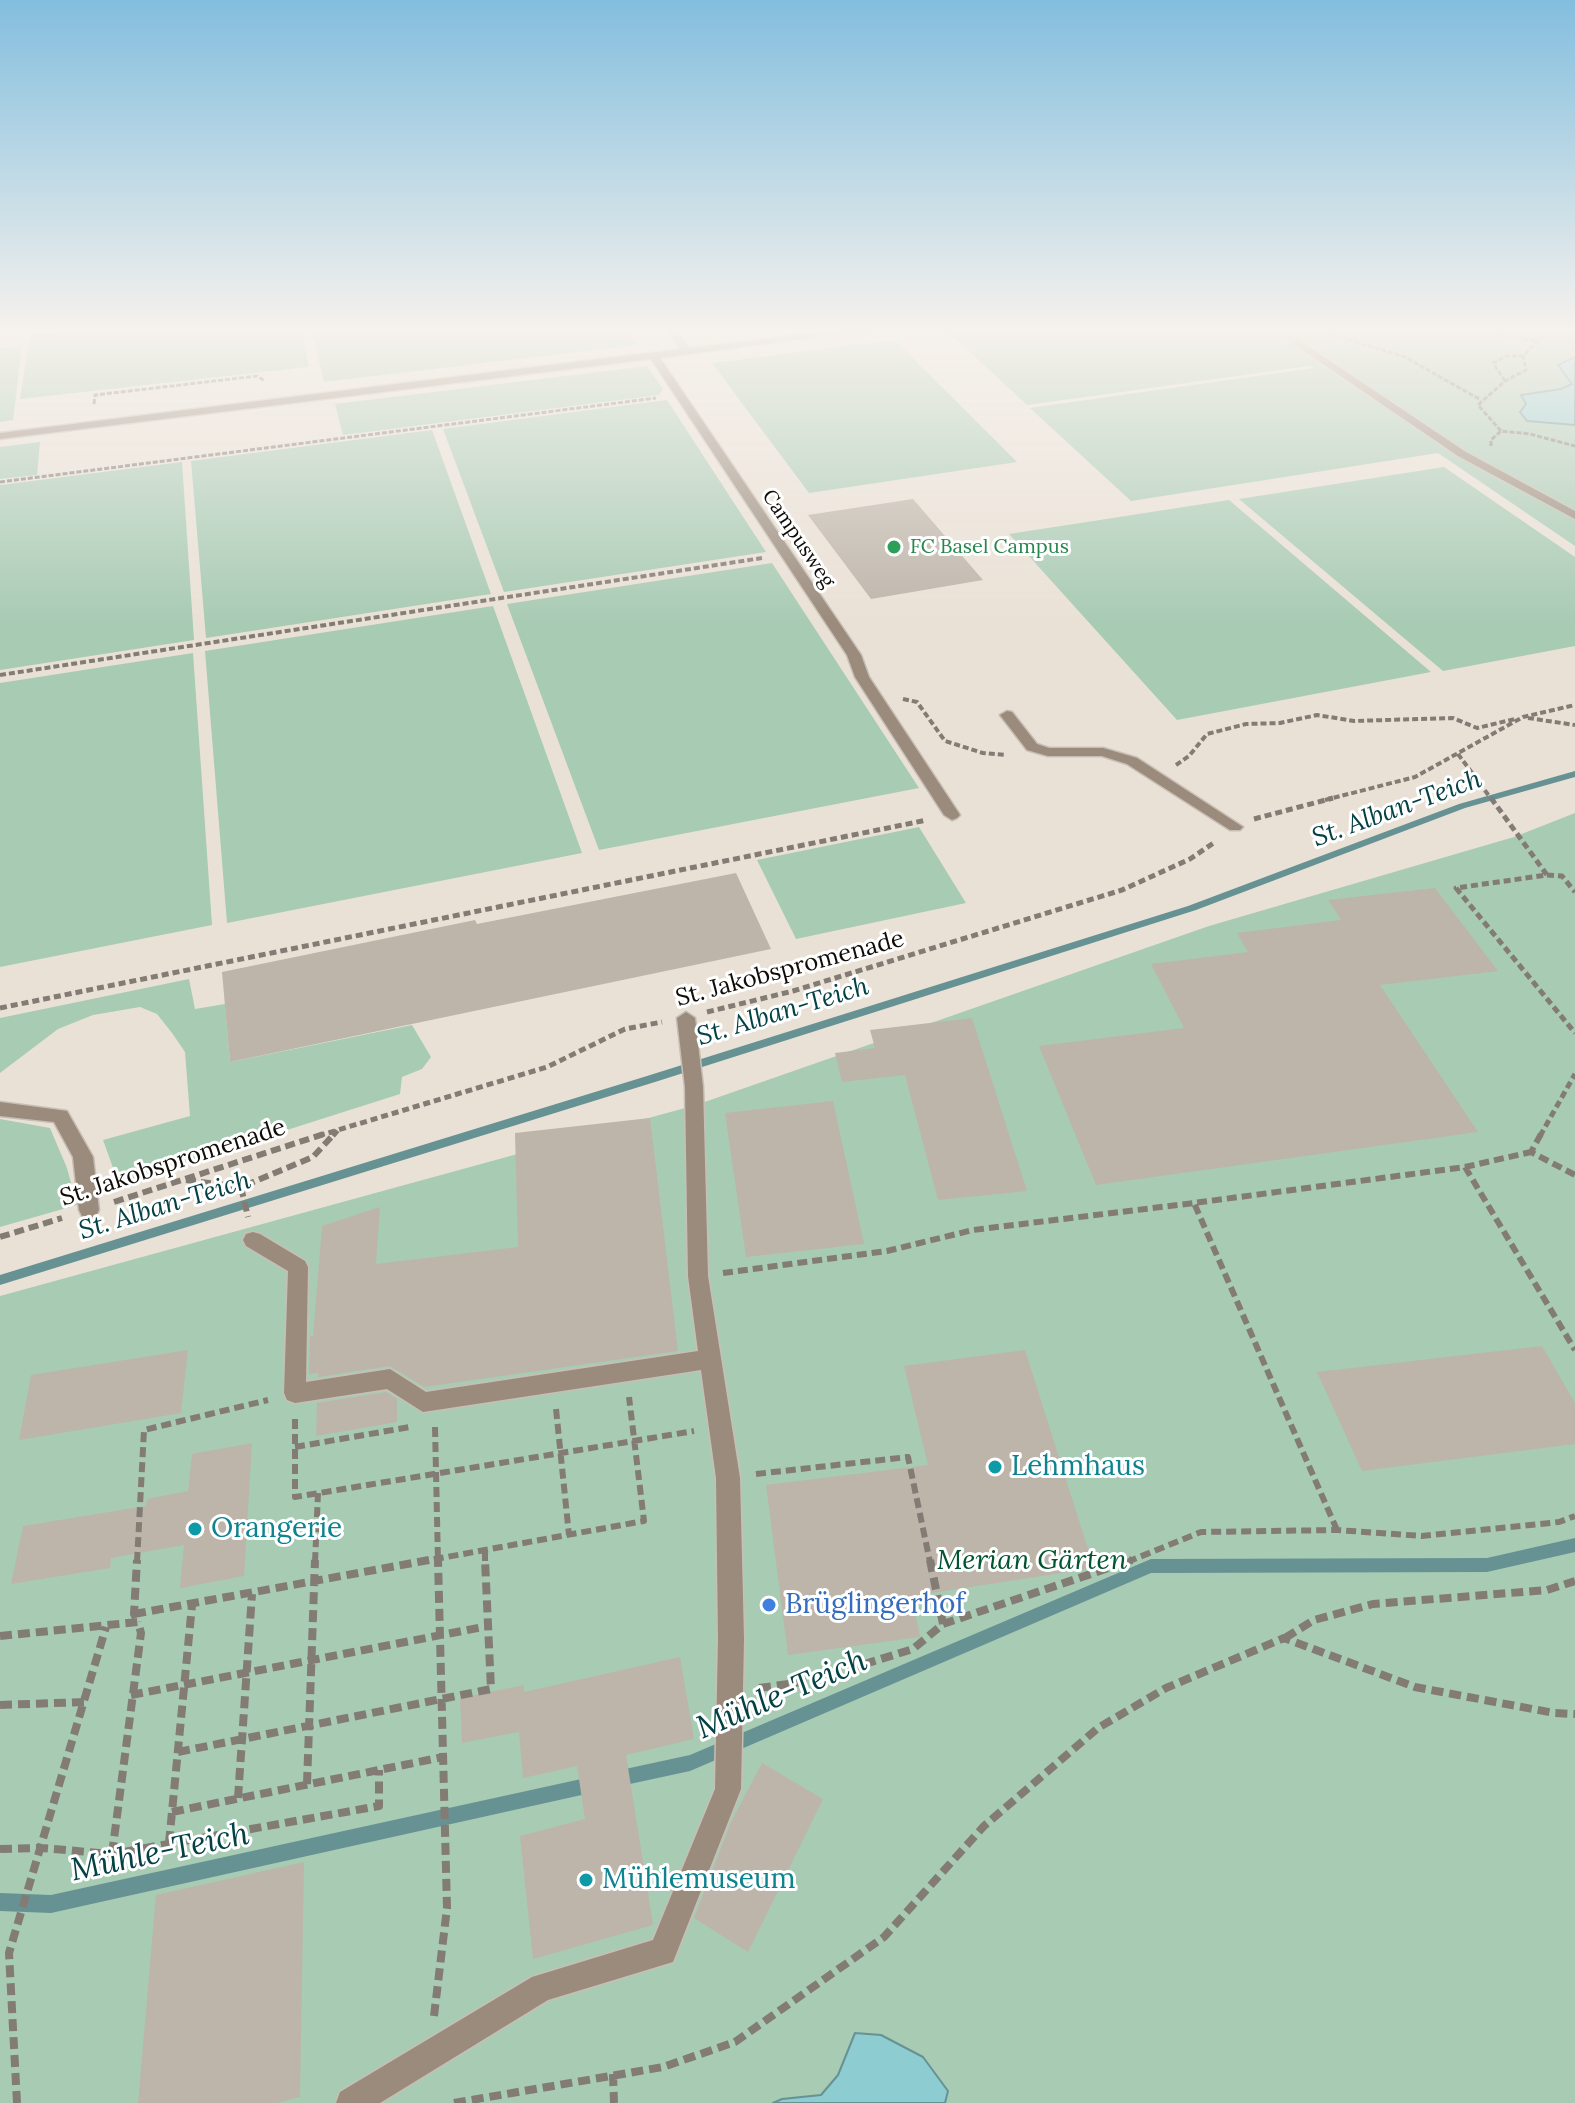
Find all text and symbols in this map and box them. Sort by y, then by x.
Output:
street label: Campusweg [756,485,840,593]
place label: FC Basel Campus [910,535,1069,559]
marker: FC Basel Campus [885,538,903,556]
water label: St. Alban-Teich [1308,764,1486,854]
street label: St. Jakobspromenade [673,925,907,1013]
water label: St. Alban-Teich [693,971,873,1053]
street label: St. Jakobspromenade [57,1113,289,1213]
water label: St. Alban-Teich [75,1165,255,1247]
place label: Lehmhaus [1011,1450,1145,1484]
marker: Lehmhaus [986,1458,1004,1476]
place label: Orangerie [211,1512,342,1546]
marker: Orangerie [186,1520,204,1538]
park label: Merian Gärten [937,1544,1127,1578]
place label: Brüglingerhof [785,1588,965,1622]
marker: Brüglingerhof [760,1596,778,1614]
water label: Mühle-Teich [691,1642,873,1748]
water label: Mühle-Teich [67,1815,253,1891]
place label: Mühlemuseum [602,1863,796,1897]
marker: Mühlemuseum [577,1871,595,1889]

